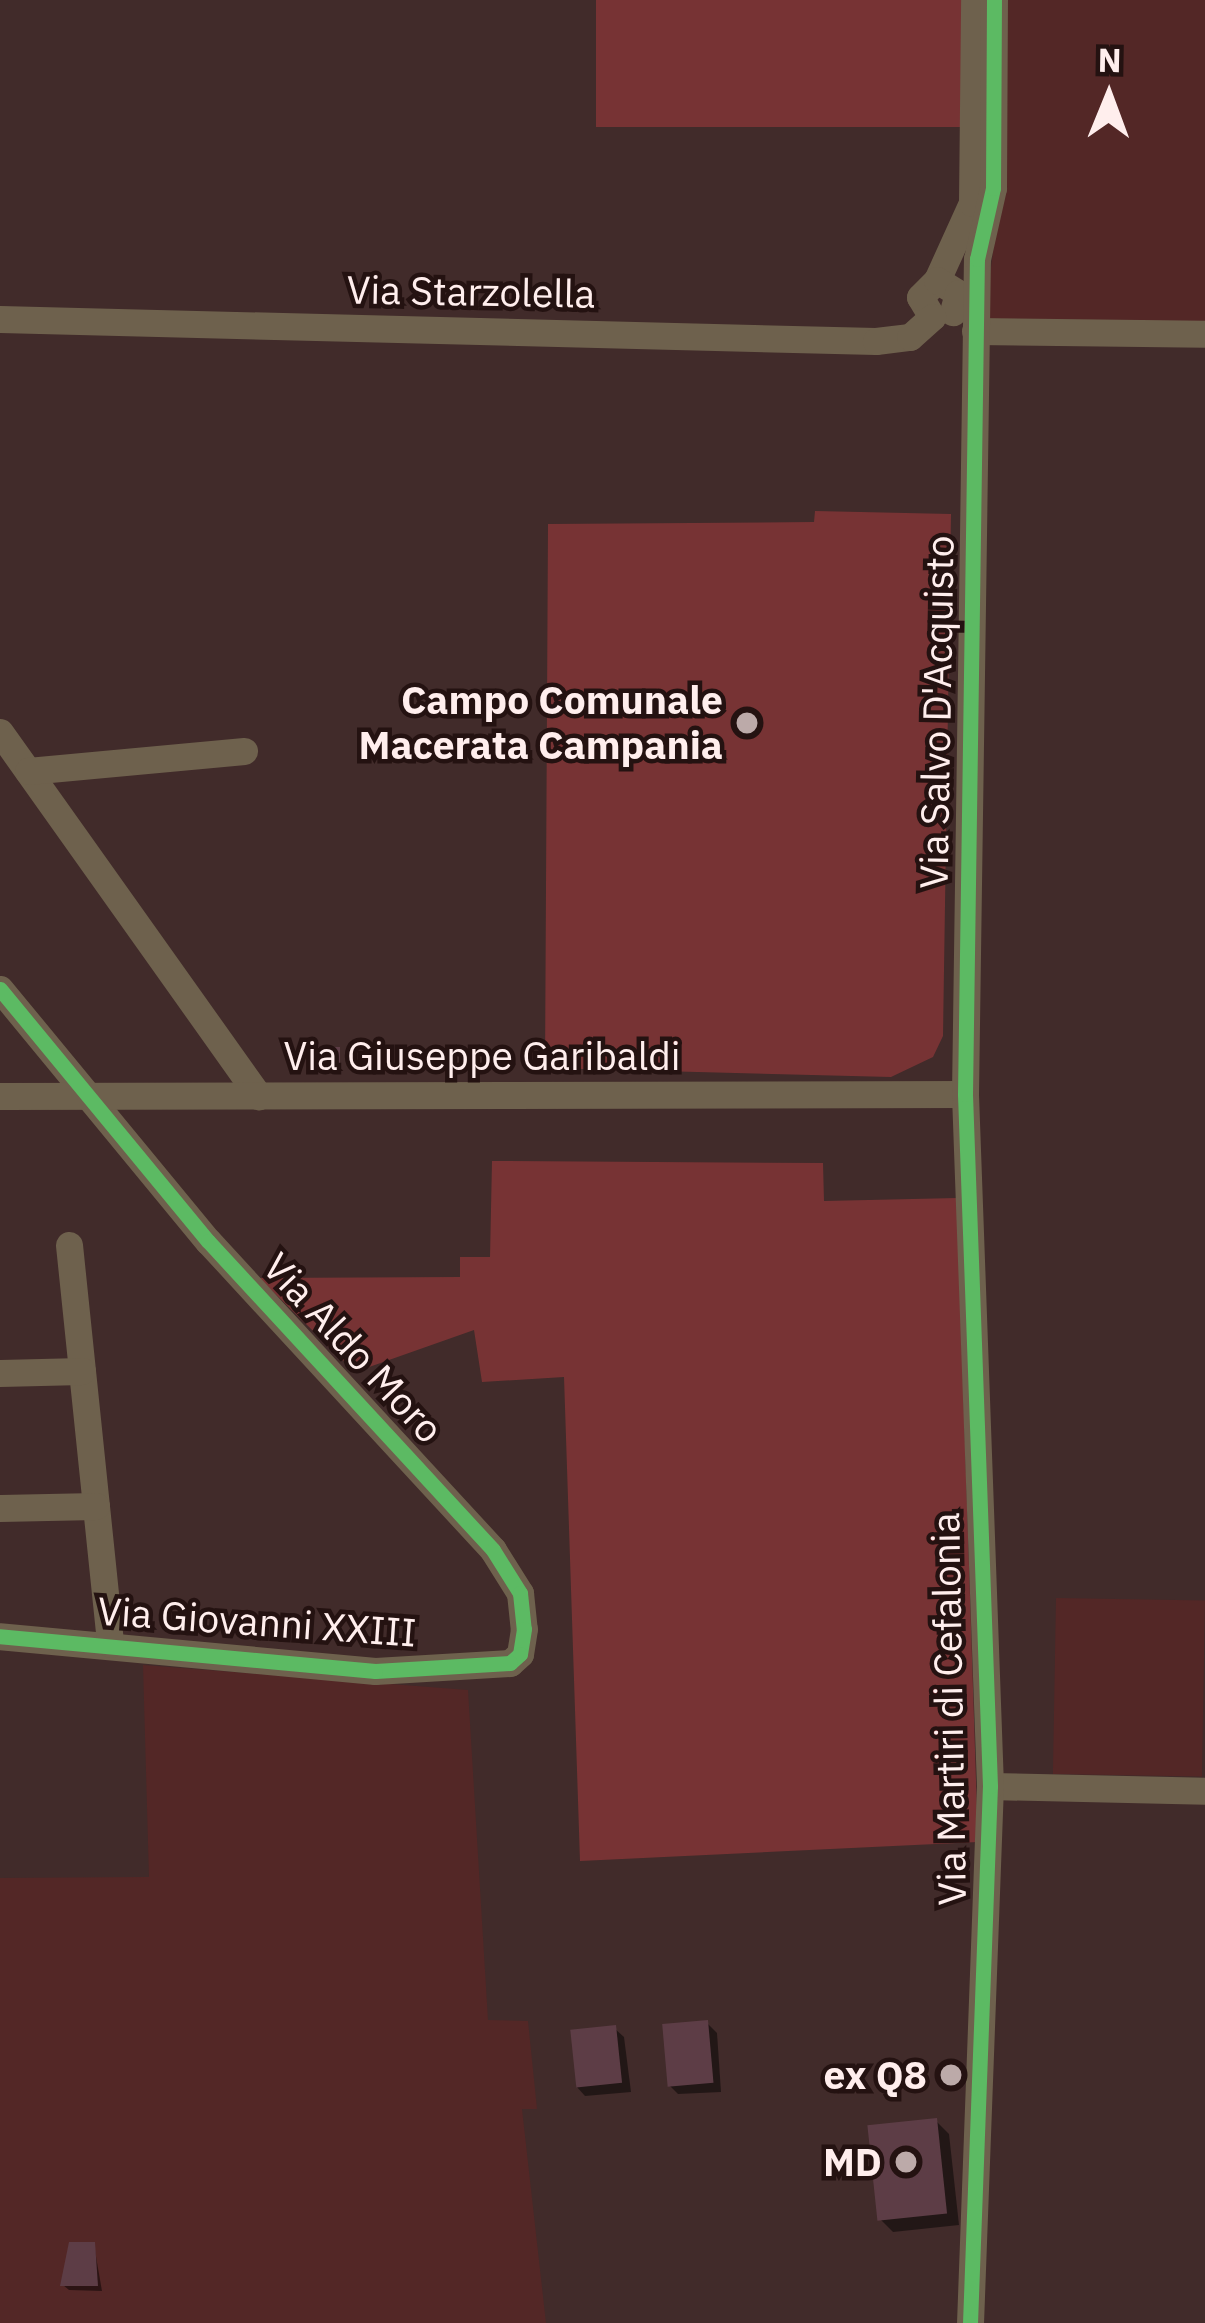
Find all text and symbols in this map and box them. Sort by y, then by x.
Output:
north arrow [1049,36,1169,156]
text: N [1097,38,1122,81]
street label: Via Starzolella [346,266,596,318]
street label: Via Salvo D'Acquisto [911,535,963,889]
place label: Campo Comunale Macerata Campania [359,678,723,769]
marker: Campo Comunale Macerata Campania [734,710,760,736]
street label: Via Giuseppe Garibaldi [283,1033,681,1079]
street label: Via Aldo Moro [253,1243,453,1453]
street label: Via Martiri di Cefalonia [922,1512,976,1906]
street label: Via Giovanni XXIII [96,1588,418,1656]
place label: ex Q8 [823,2052,927,2098]
marker: ex Q8 [938,2062,964,2088]
place label: MD [823,2139,882,2185]
marker: MD [893,2149,919,2175]

